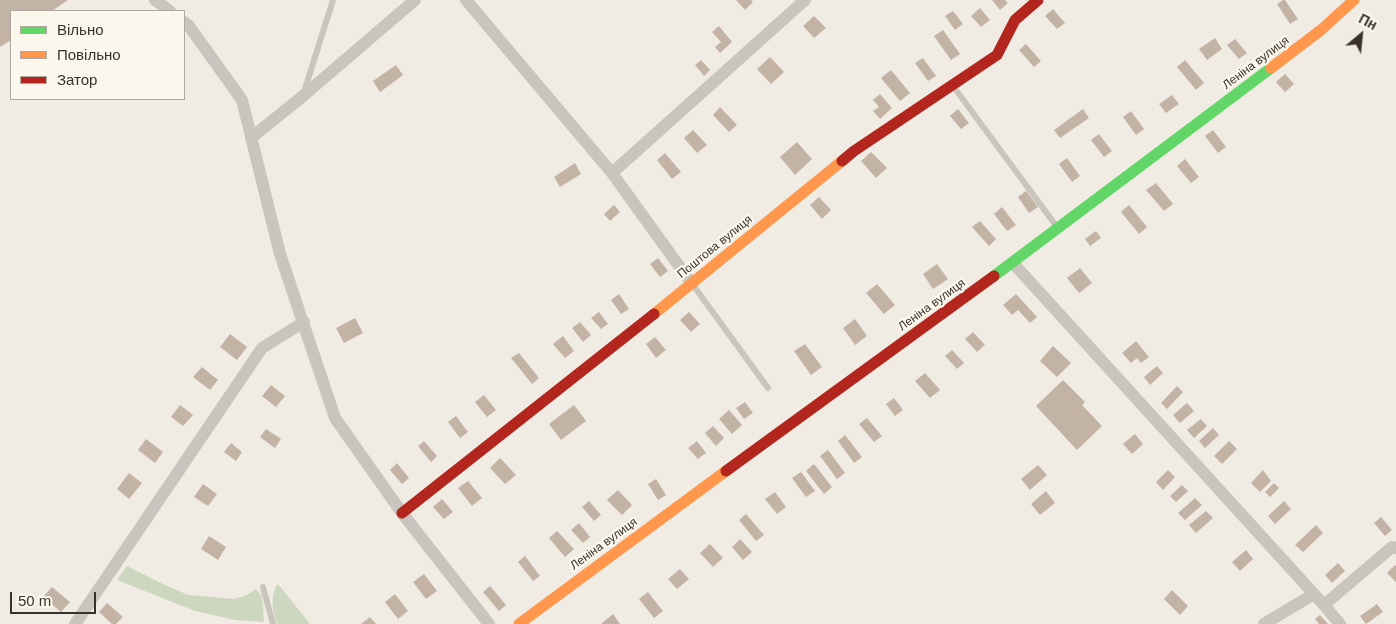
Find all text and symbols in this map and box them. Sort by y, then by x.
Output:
legend [10,10,185,100]
north arrow [1336,10,1386,60]
text: Пн [1356,10,1380,33]
text: Вільно [57,21,104,38]
street label: Леніна вулиця [1220,33,1292,93]
text: Повільно [57,46,121,63]
text: Затор [57,71,97,88]
street label: Поштова вулиця [675,212,755,282]
street label: Леніна вулиця [896,276,968,334]
street label: Леніна вулиця [568,515,640,573]
scale bar [12,582,99,614]
text: 50 m [18,592,51,609]

